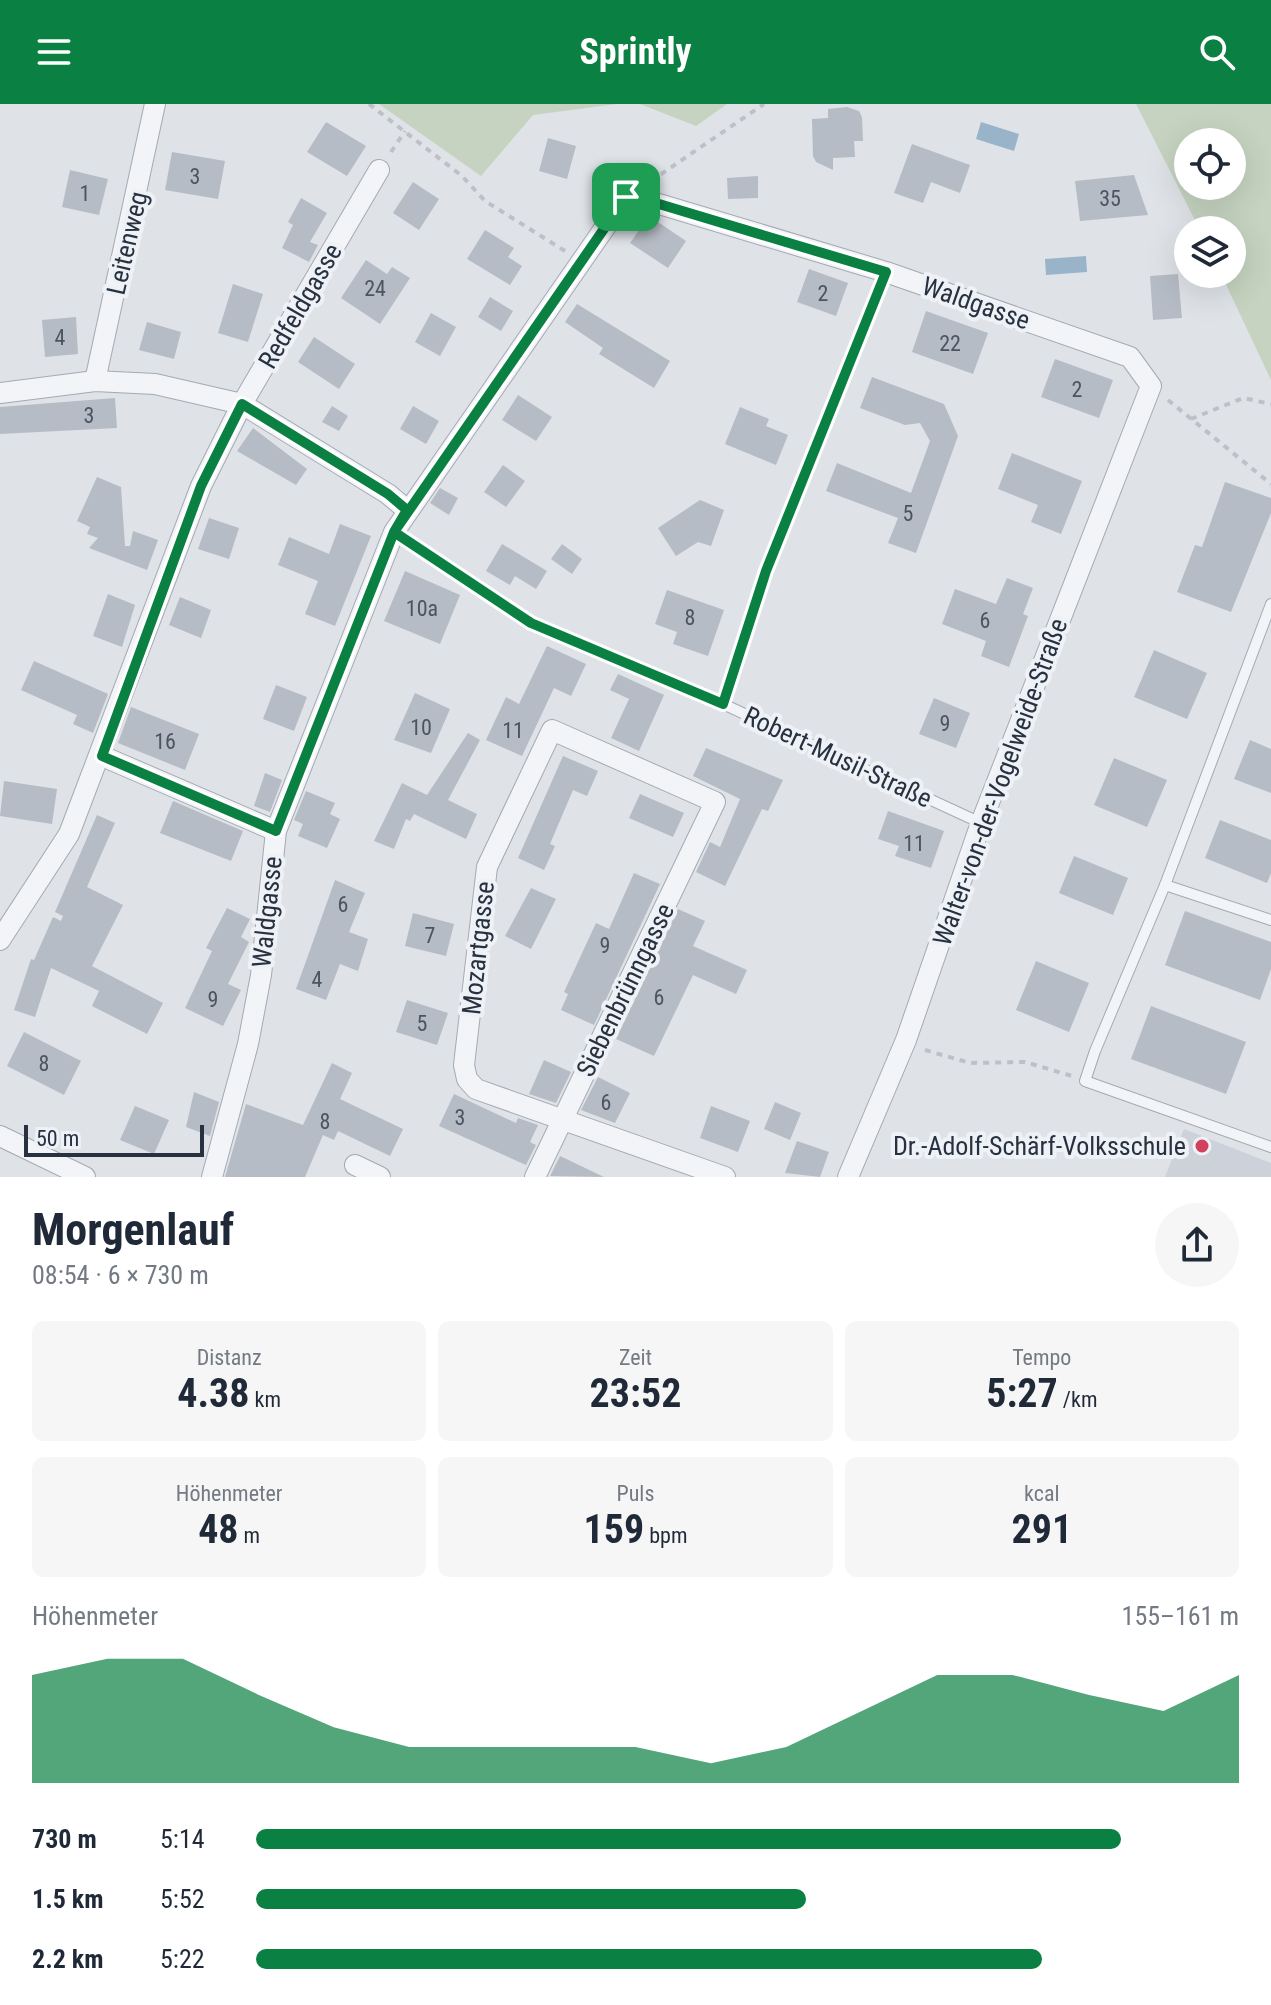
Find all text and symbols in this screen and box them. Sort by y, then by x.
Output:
icon: menu [32,30,76,74]
icon: search [1195,30,1239,74]
text: Sprintly [579,31,692,73]
map controls [1174,128,1246,288]
button: locate [1174,128,1246,200]
pin [592,163,660,231]
house number: 3 [190,164,200,189]
icon: arrive [604,175,648,219]
house number: 1 [80,181,90,206]
house number: 35 [1099,186,1121,211]
street label: Leitenweg [101,189,153,297]
button: layers [1174,216,1246,288]
street label: Redfeldgasse [252,238,348,374]
street label: Waldgasse [918,271,1034,335]
house number: 24 [364,276,386,301]
house number: 2 [818,281,828,306]
house number: 4 [55,325,66,350]
house number: 22 [939,331,961,356]
house number: 2 [1072,377,1082,402]
house number: 3 [84,403,94,428]
house number: 5 [903,501,913,526]
house number: 10a [406,596,438,621]
house number: 8 [685,605,695,630]
house number: 6 [980,608,990,633]
street label: Walter-von-der-Vogelweide-Straße [927,614,1073,950]
street label: Robert-Musil-Straße [739,700,937,814]
house number: 9 [940,711,950,736]
house number: 10 [410,715,432,740]
house number: 11 [502,718,524,743]
house number: 16 [154,729,176,754]
house number: 11 [903,831,925,856]
street label: Waldgasse [246,855,288,969]
street label: Mozartgasse [456,880,500,1016]
house number: 6 [338,892,348,917]
street label: Siebenbrünngasse [570,899,680,1081]
house number: 7 [425,923,435,948]
house number: 9 [600,933,610,958]
house number: 4 [312,967,323,992]
house number: 6 [654,985,664,1010]
house number: 9 [208,987,218,1012]
house number: 5 [417,1011,427,1036]
house number: 8 [39,1051,49,1076]
house number: 6 [601,1090,611,1115]
house number: 3 [455,1105,465,1130]
house number: 8 [320,1109,330,1134]
scale bar [24,1121,204,1157]
text: 50 m [36,1126,79,1151]
place label: Dr.-Adolf-Schärf-Volksschule [893,1131,1186,1161]
marker: Dr.-Adolf-Schärf-Volksschule [1193,1137,1211,1155]
button: share [1155,1203,1239,1287]
text: Morgenlauf [32,1204,234,1256]
text: 08:54 · 6 × 730 m [32,1260,209,1290]
text: Distanz [197,1345,262,1370]
text: Zeit [619,1345,652,1370]
text: Tempo [1012,1345,1071,1370]
text: 4.38 [177,1370,250,1417]
text: 23:52 [590,1370,681,1417]
text: 5:27 [986,1370,1058,1417]
text: km [250,1387,281,1412]
text: /km [1058,1387,1097,1412]
text: Höhenmeter [176,1481,283,1506]
text: Puls [617,1481,654,1506]
text: kcal [1024,1481,1060,1506]
text: 48 [198,1506,239,1553]
text: 159 [584,1506,644,1553]
text: 291 [1012,1506,1072,1553]
text: m [239,1523,260,1548]
text: bpm [644,1523,687,1548]
text: Höhenmeter [32,1601,158,1631]
text: 155–161 m [1122,1601,1239,1631]
text: 730 m [32,1824,97,1854]
text: 5:14 [160,1824,205,1854]
text: 1.5 km [32,1884,104,1914]
text: 5:52 [160,1884,205,1914]
text: 2.2 km [32,1944,104,1974]
text: 5:22 [160,1944,205,1974]

